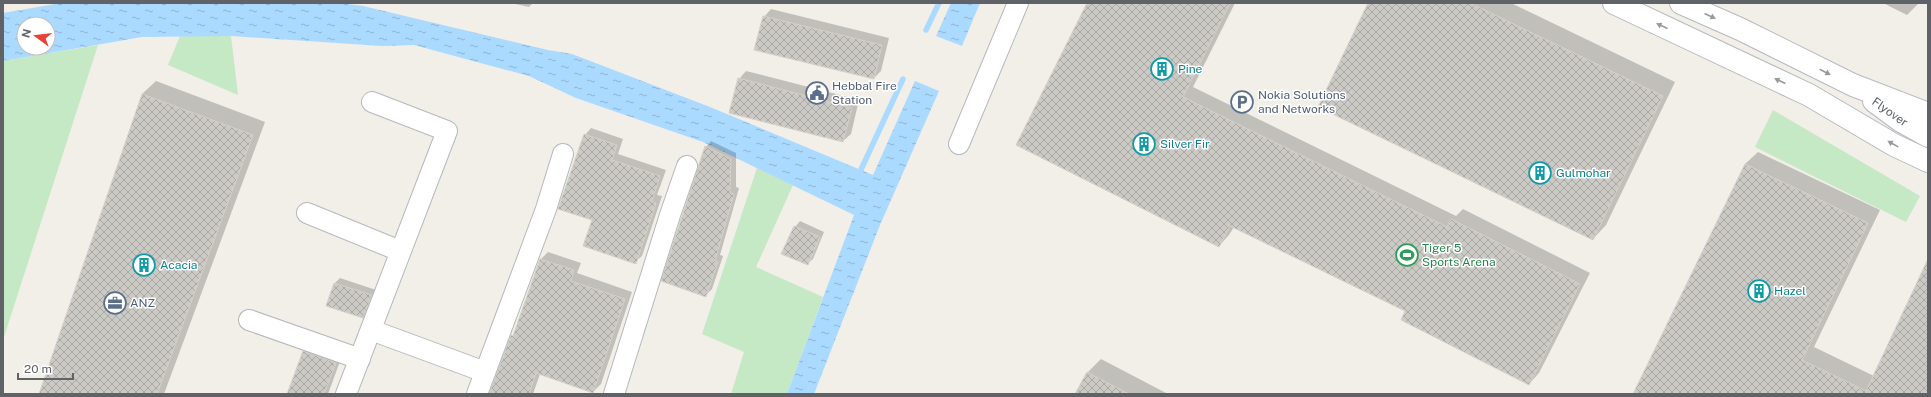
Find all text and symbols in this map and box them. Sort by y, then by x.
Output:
one-way arrow [1705,13,1716,19]
north arrow [16,16,56,56]
one-way arrow [1656,23,1667,29]
text: N [19,28,33,39]
building icon: Pine [1149,56,1175,82]
place label: Pine [1178,62,1203,76]
one-way arrow [1819,68,1831,75]
one-way arrow [1774,78,1785,84]
place label: Hebbal Fire Station [832,79,897,107]
public building icon: Hebbal Fire Station [804,80,830,106]
place label: Nokia Solutions and Networks [1258,88,1346,116]
parking icon: Nokia Solutions and Networks [1229,89,1255,115]
street label: Flyover [1869,95,1911,130]
building icon: Silver Fir [1131,131,1157,157]
place label: Silver Fir [1160,137,1210,151]
one-way arrow [1887,141,1899,147]
building icon: Gulmohar [1527,160,1553,186]
place label: Gulmohar [1556,166,1611,180]
place label: Tiger 5 Sports Arena [1422,241,1496,269]
sports icon: Tiger 5 Sports Arena [1394,242,1420,268]
building icon: Acacia [131,252,157,278]
place label: Acacia [160,258,198,272]
building icon: Hazel [1746,278,1772,304]
place label: Hazel [1774,284,1806,298]
office icon: ANZ [102,290,128,316]
place label: ANZ [130,296,156,310]
scale bar [18,355,73,381]
text: 20 m [24,362,52,376]

